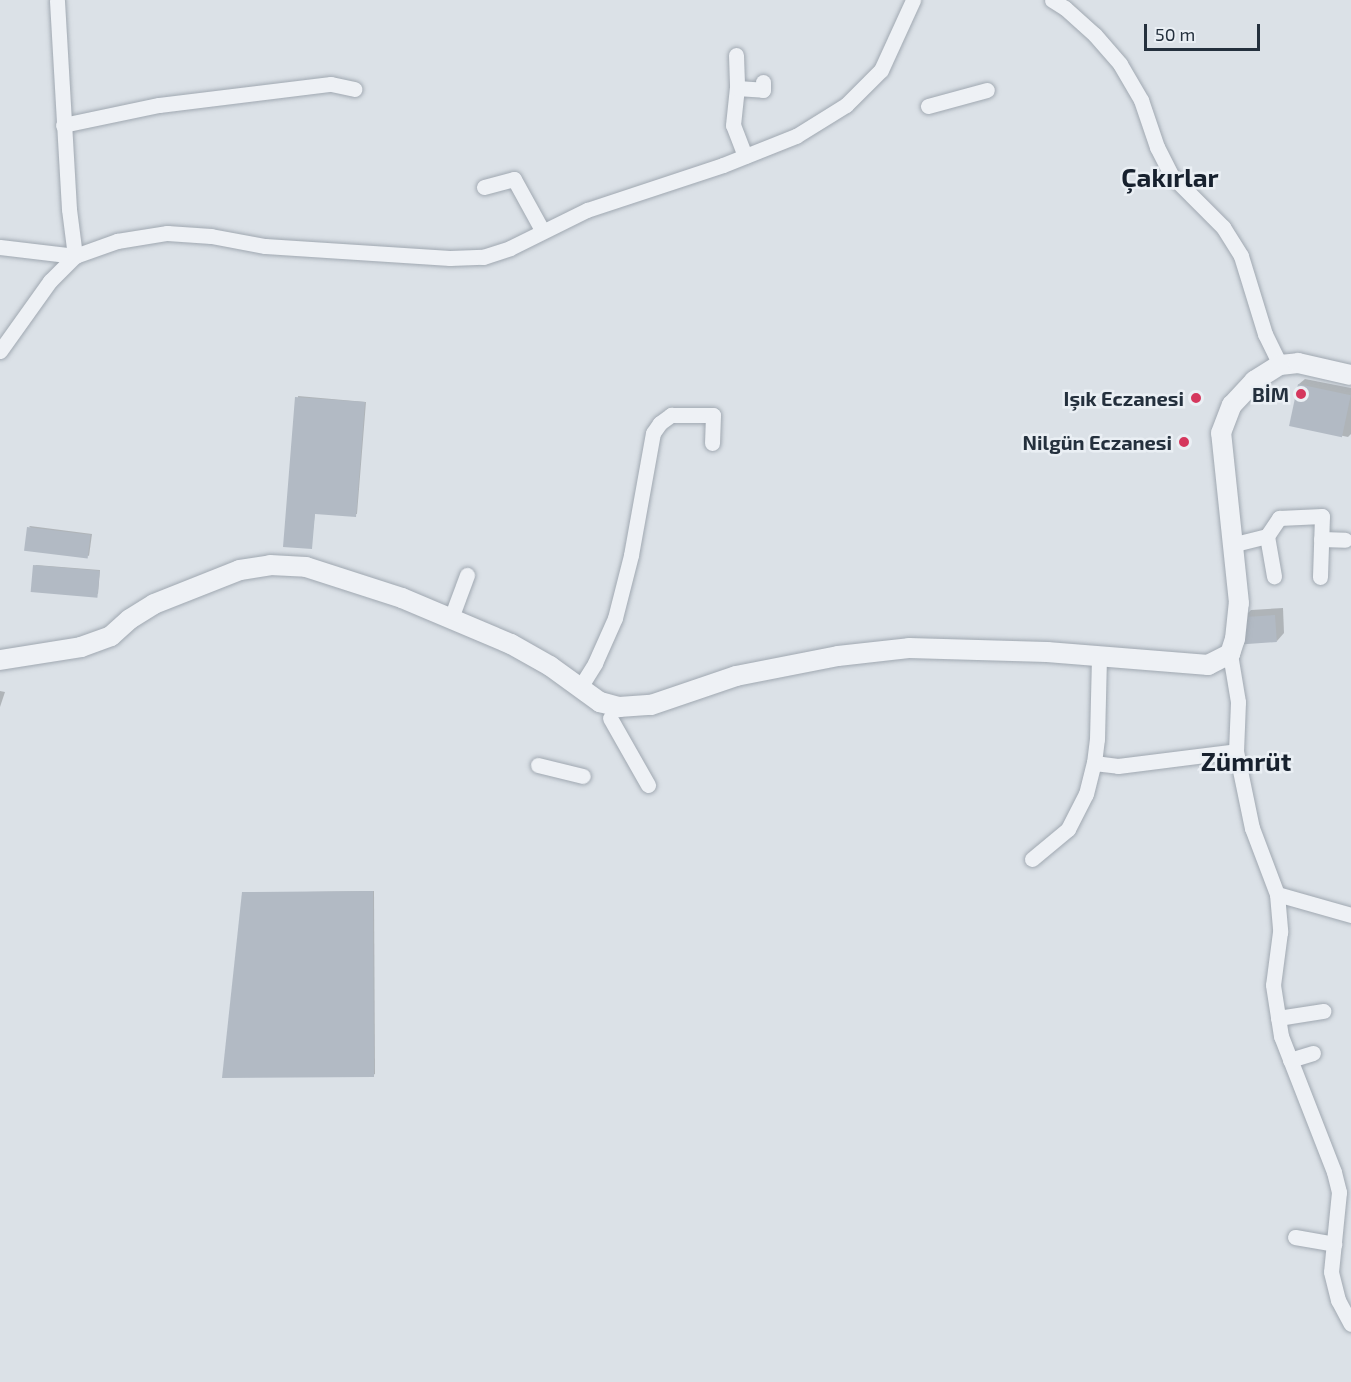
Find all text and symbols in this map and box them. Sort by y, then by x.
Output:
scale bar [1147,12,1262,50]
text: 50 m [1155,23,1195,45]
district label: Çakırlar [1121,161,1219,193]
place label: BİM [1252,382,1289,406]
place label: Işık Eczanesi [1063,386,1184,410]
marker: BİM [1294,387,1308,401]
marker: Işık Eczanesi [1189,391,1203,405]
place label: Nilgün Eczanesi [1023,430,1172,454]
marker: Nilgün Eczanesi [1177,435,1191,449]
district label: Zümrüt [1201,745,1291,777]

